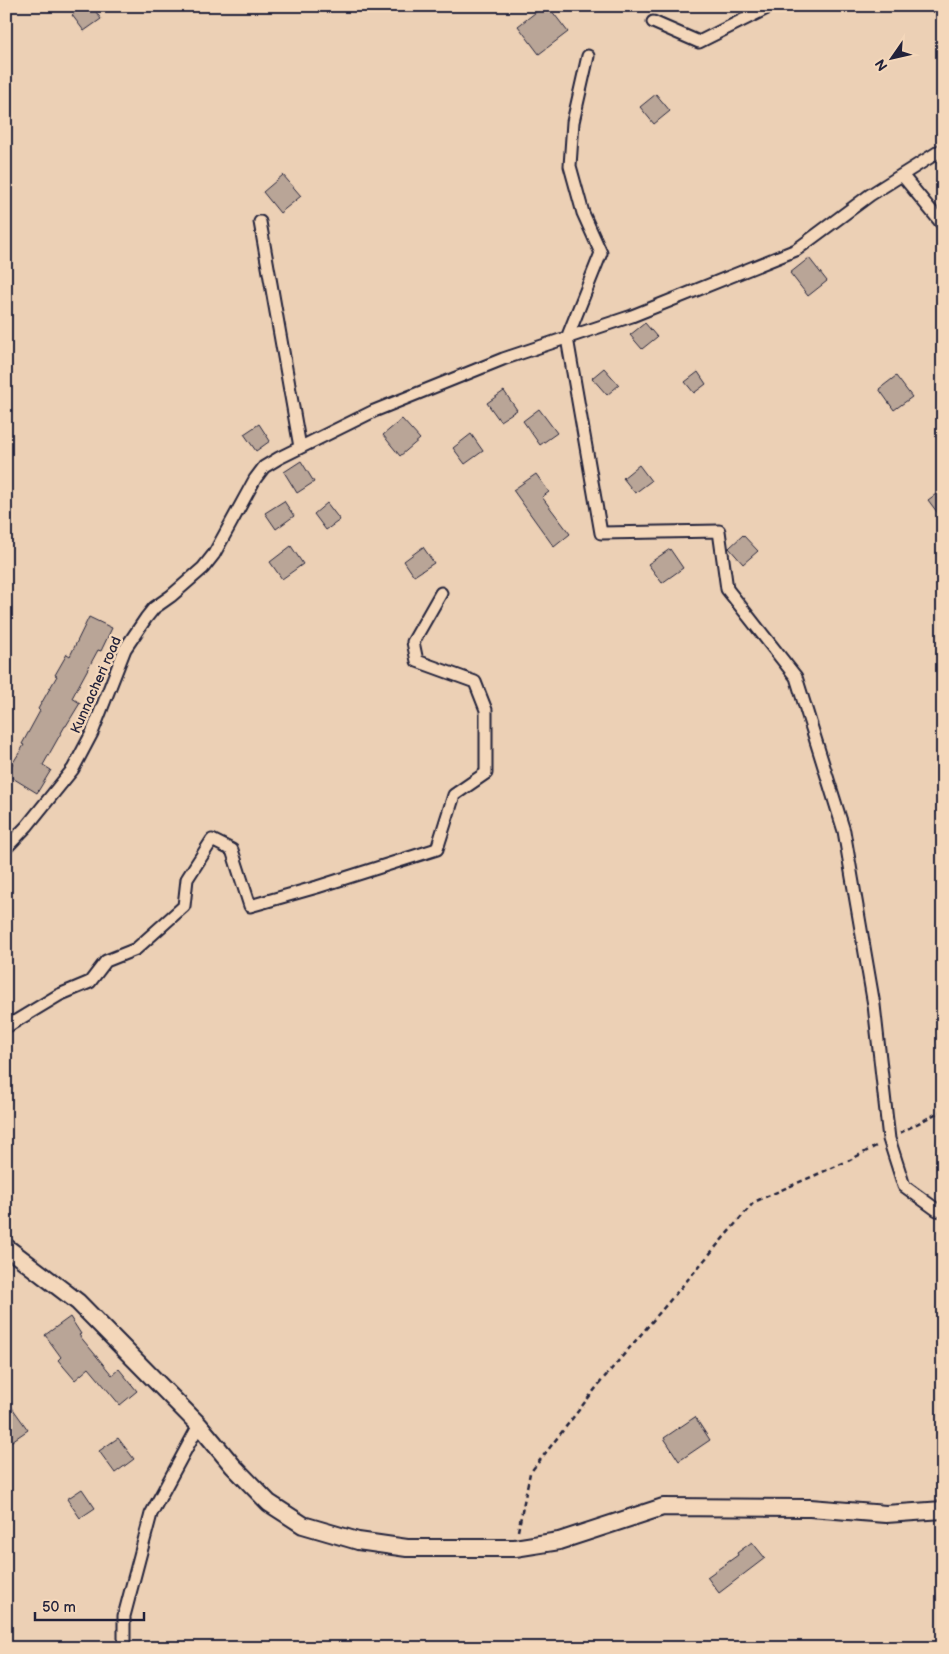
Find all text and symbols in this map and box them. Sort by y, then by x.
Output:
north arrow [866,32,916,82]
text: N [872,56,892,74]
street label: Kunnacheri road [67,634,125,736]
scale bar [35,1589,144,1621]
text: 50 m [42,1598,76,1617]

